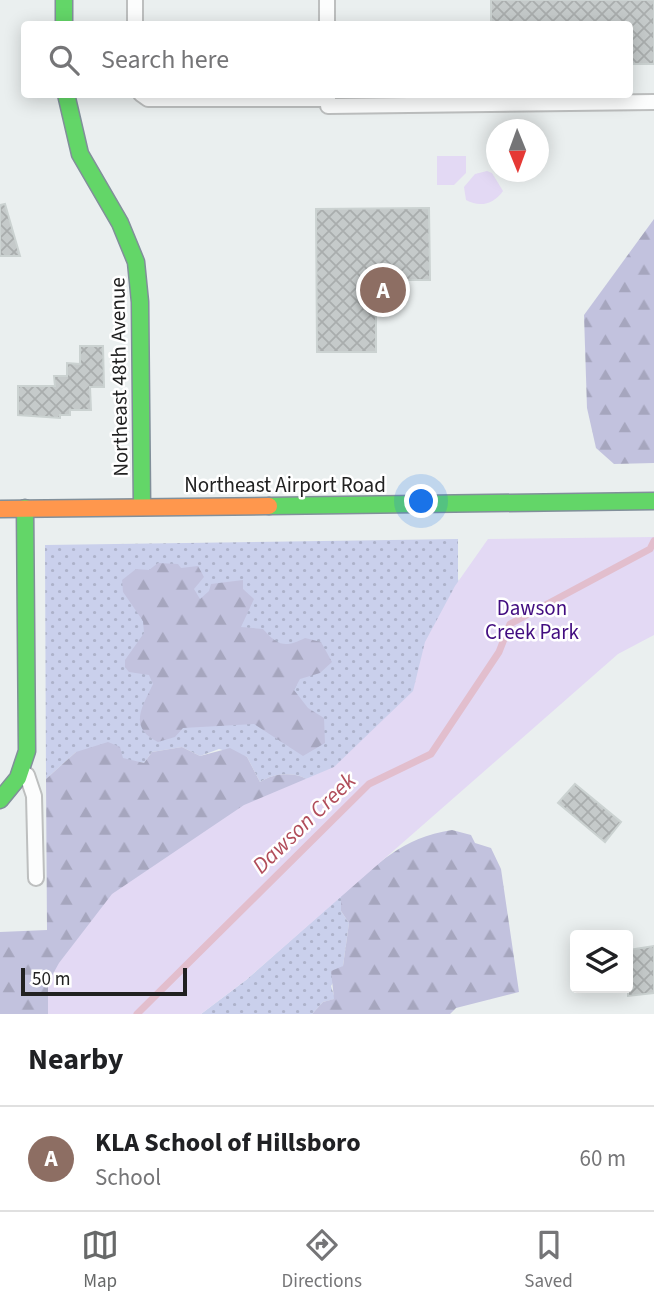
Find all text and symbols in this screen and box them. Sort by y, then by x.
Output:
search box [21,21,633,98]
icon: search [45,41,83,79]
text: Search here [101,41,229,78]
north arrow [486,119,549,182]
pin: A [360,264,406,316]
street label: Northeast 48th Avenue [102,277,136,477]
street label: Northeast Airport Road [184,470,386,500]
your location [404,484,438,518]
park label: Dawson Creek Park [485,593,579,647]
water label: Dawson Creek [245,764,364,881]
map controls [570,930,633,993]
button: layers [570,930,633,993]
scale bar [21,965,187,997]
text: 50 m [32,966,70,993]
text: Nearby [28,1038,123,1081]
text: KLA School of Hillsboro [95,1124,361,1161]
text: A [44,1142,58,1175]
text: 60 m [579,1142,626,1175]
text: School [95,1161,161,1194]
tab: Map [81,1226,119,1295]
tab: Directions [282,1226,362,1295]
tab: Saved [524,1226,573,1295]

